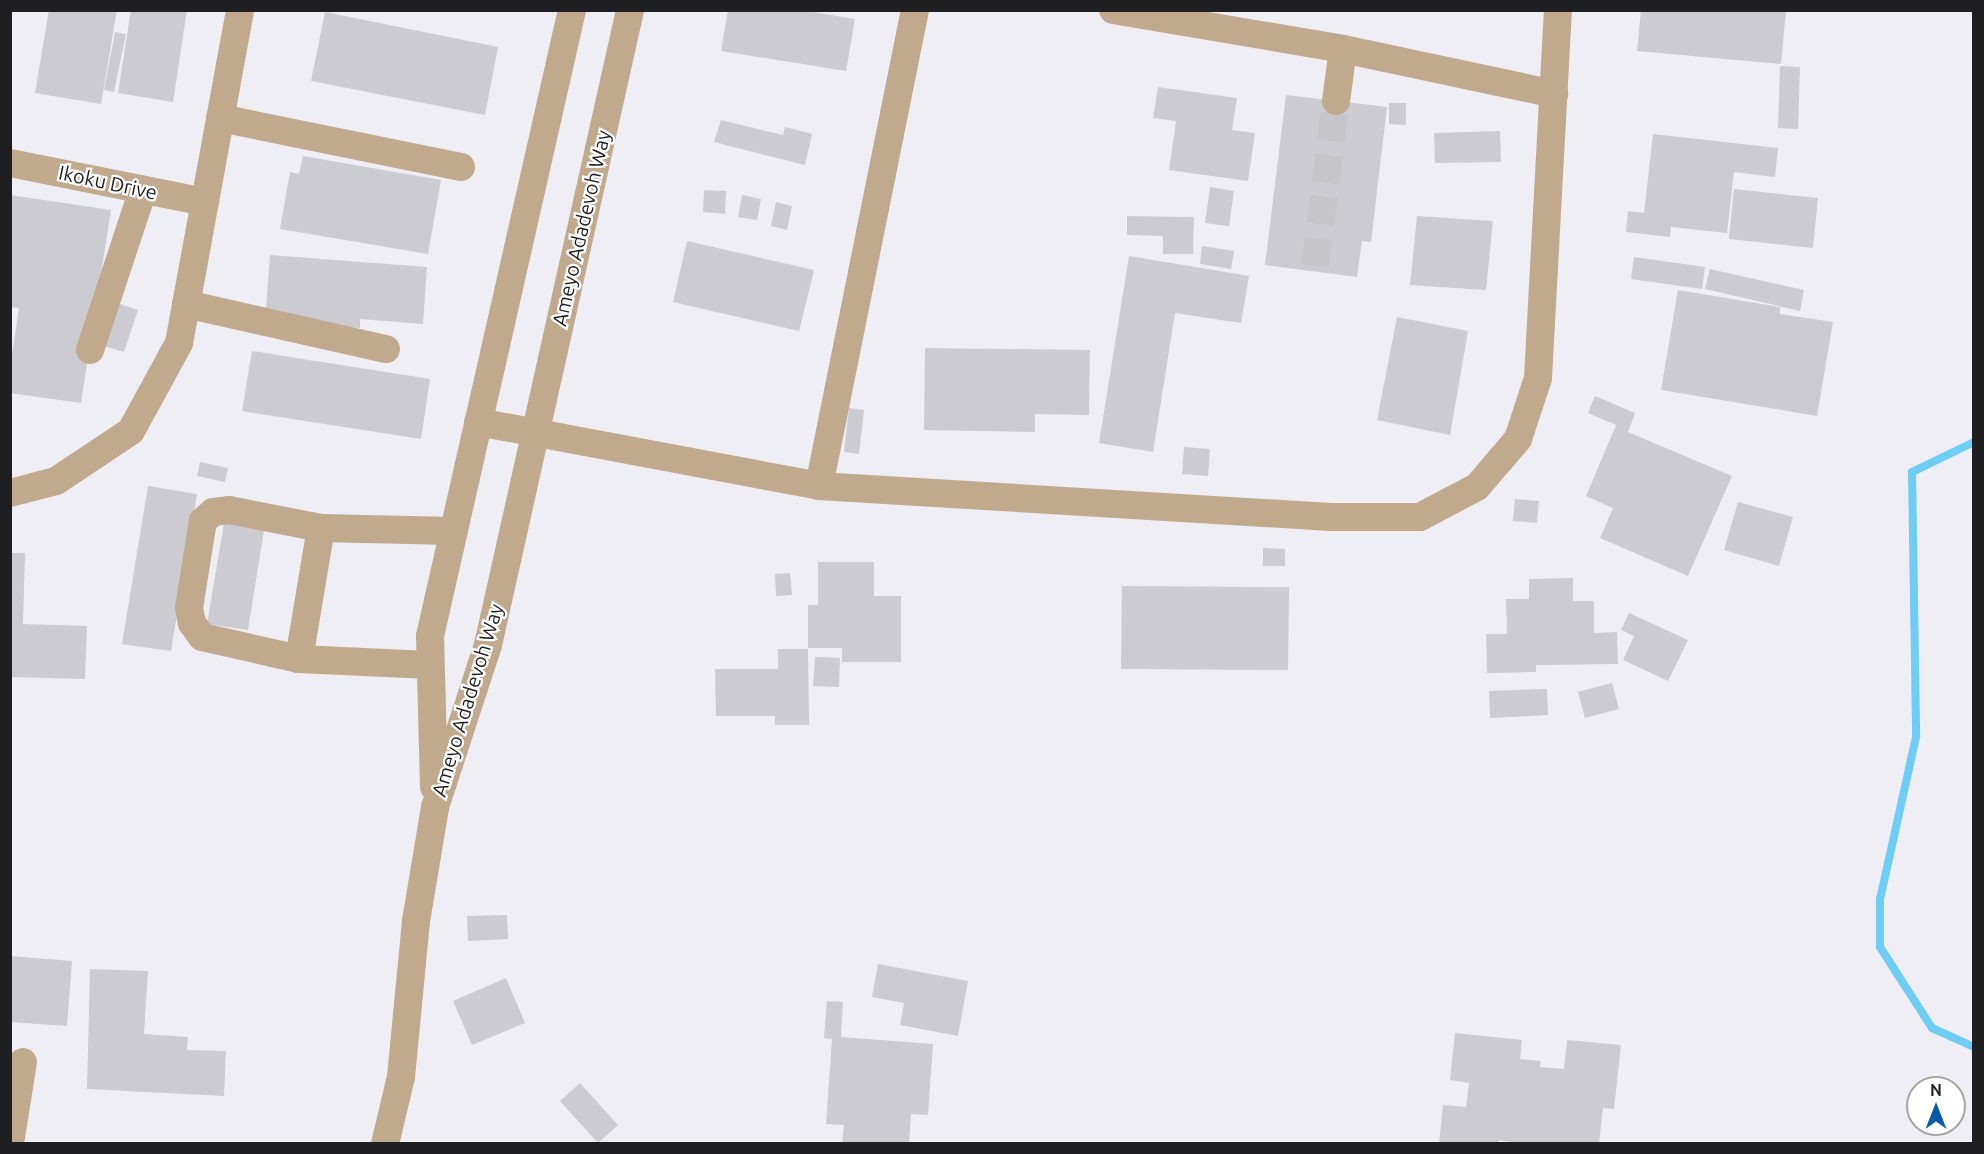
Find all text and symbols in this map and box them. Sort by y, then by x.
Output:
street label: Ameyo Adadevoh Way [547,128,615,328]
street label: Ikoku Drive [57,160,159,204]
street label: Ameyo Adadevoh Way [426,601,508,799]
north arrow [1906,1076,1966,1136]
text: N [1930,1081,1942,1099]

